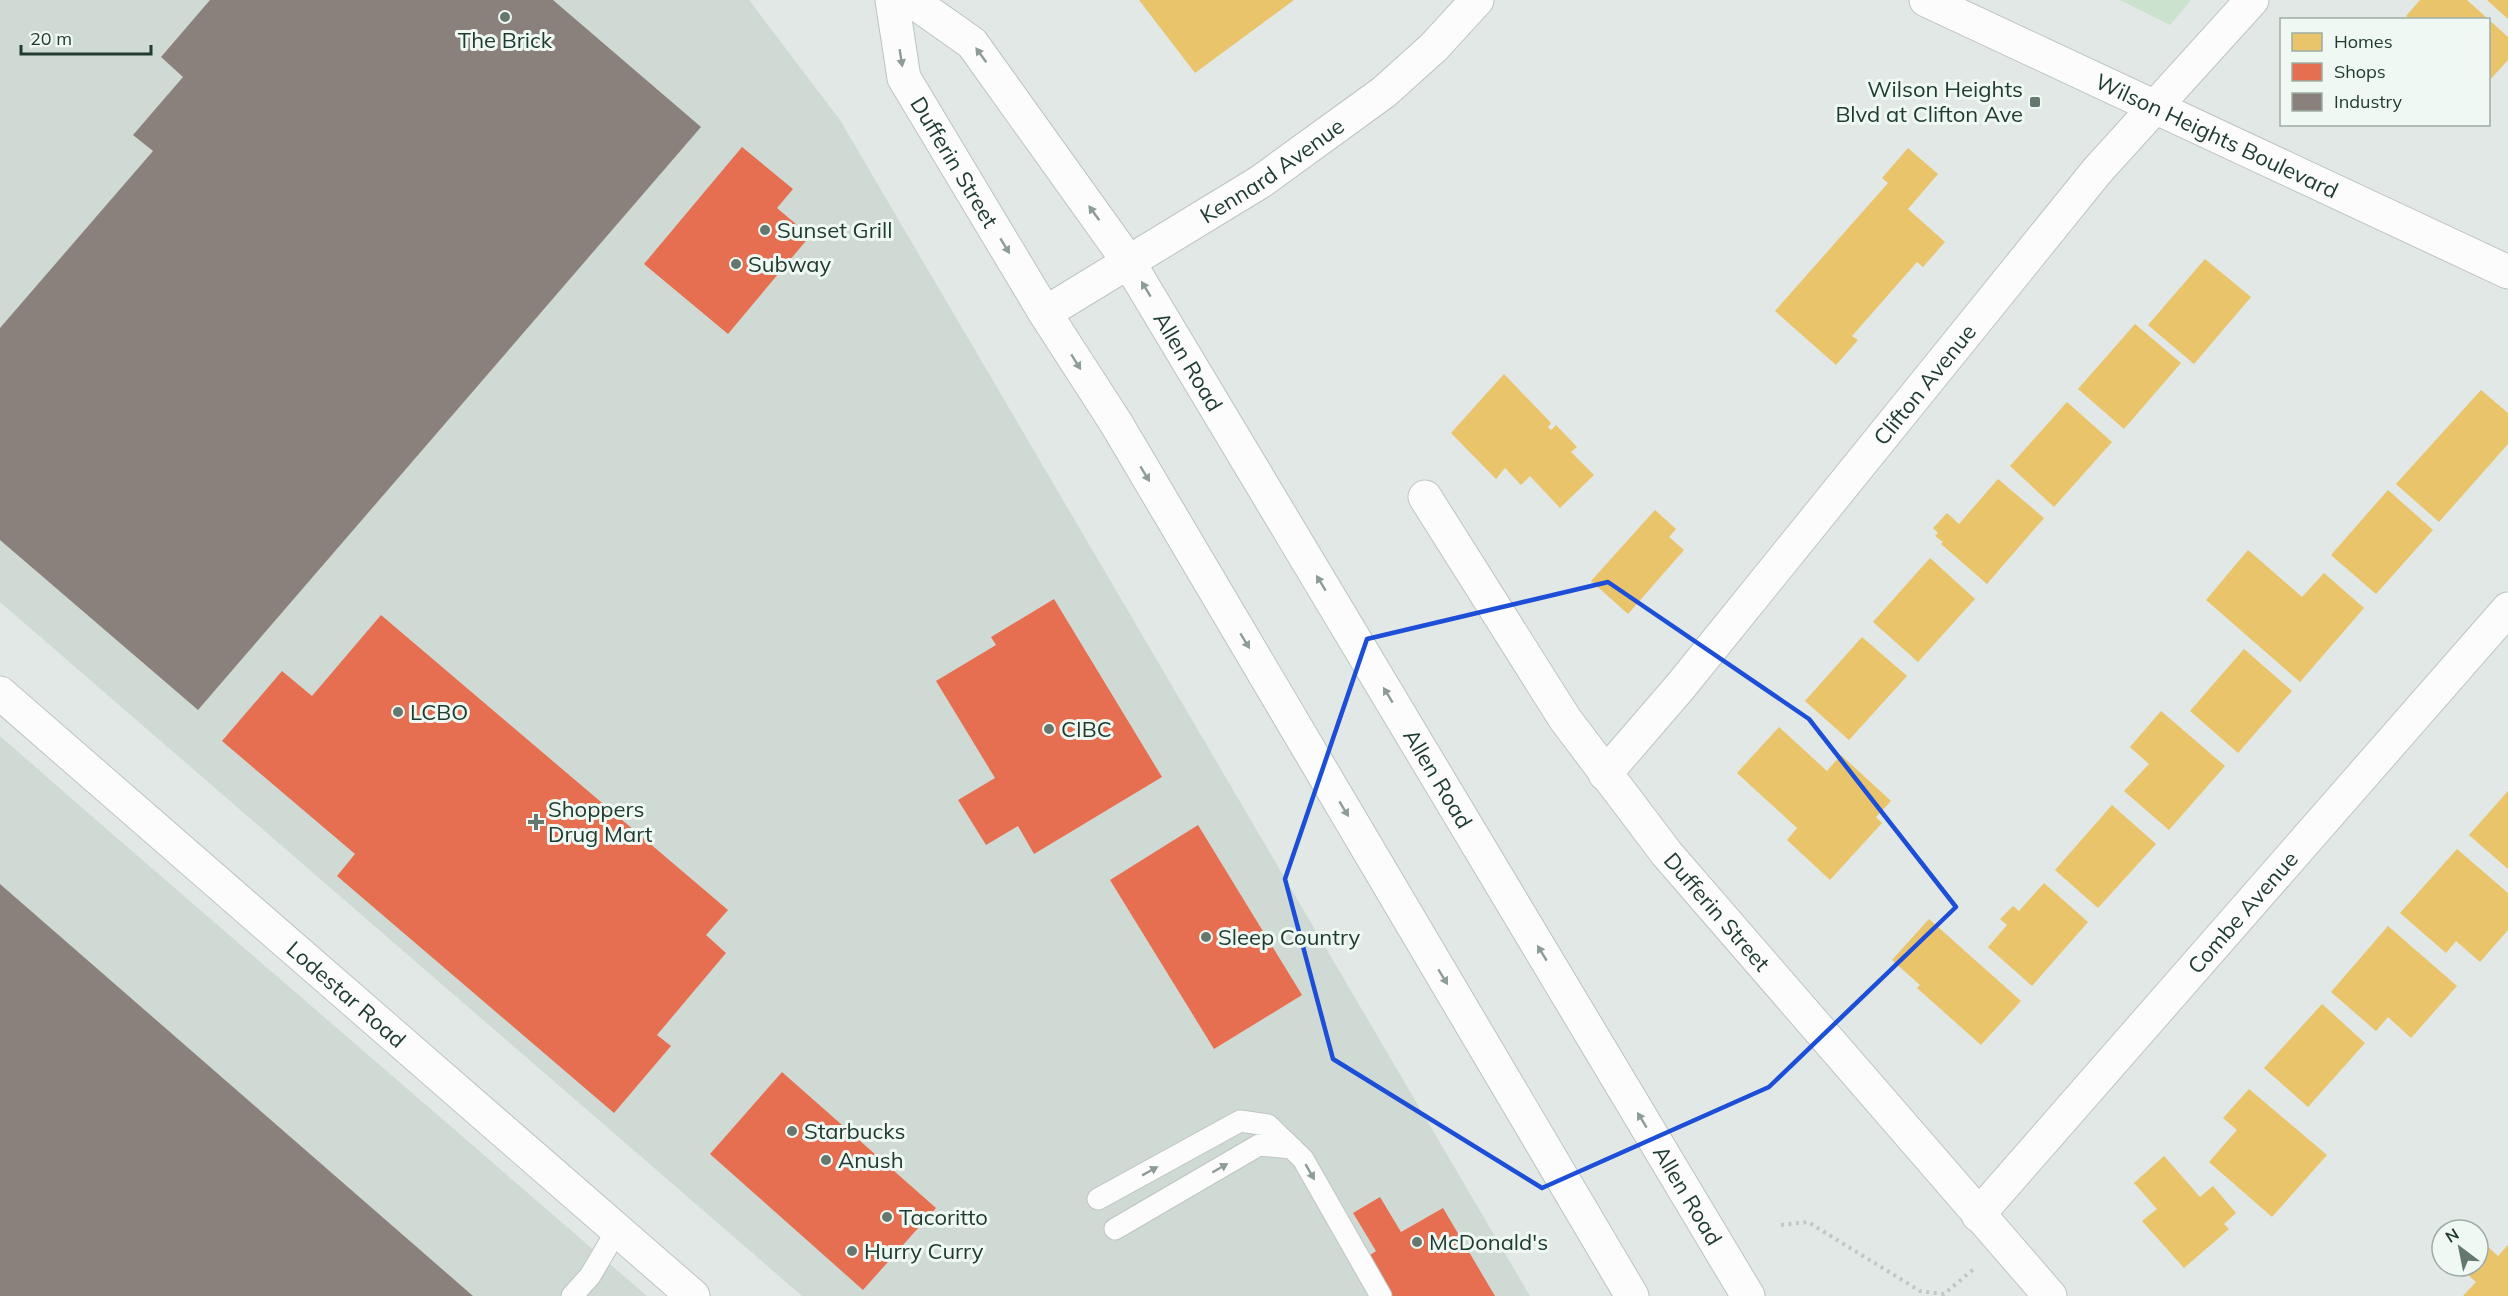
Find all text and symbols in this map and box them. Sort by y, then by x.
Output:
marker: The Brick [498,10,512,24]
scale bar [21,18,152,56]
legend [2280,18,2490,126]
place label: The Brick [458,26,553,54]
text: 20 m [30,27,72,50]
text: Homes [2334,30,2393,53]
one-way arrow [975,47,987,62]
one-way arrow [897,48,906,67]
text: Shops [2334,60,2386,83]
street label: Wilson Heights Boulevard [2091,67,2343,205]
place label: Wilson Heights Blvd at Clifton Ave [1835,75,2023,128]
text: Industry [2334,90,2403,113]
street label: Dufferin Street [904,91,1005,233]
marker: Wilson Heights Blvd at Clifton Ave [2028,95,2042,109]
street label: Kennard Avenue [1195,112,1349,229]
one-way arrow [1089,206,1101,221]
place label: Sunset Grill [777,216,892,244]
marker: Sunset Grill [758,223,772,237]
one-way arrow [1000,238,1010,255]
place label: Subway [748,250,831,278]
marker: Subway [729,257,743,271]
one-way arrow [1140,281,1151,297]
street label: Allen Road [1148,307,1229,417]
street label: Clifton Avenue [1867,318,1982,451]
one-way arrow [1071,354,1082,370]
one-way arrow [1140,466,1151,482]
one-way arrow [1316,575,1327,591]
one-way arrow [1239,633,1249,650]
one-way arrow [1383,687,1394,703]
place label: LCBO [410,698,468,726]
marker: LCBO [391,705,405,719]
place label: CIBC [1061,715,1112,743]
marker: CIBC [1042,722,1056,736]
street label: Allen Road [1397,724,1479,833]
place label: Shoppers Drug Mart [548,795,653,848]
one-way arrow [1339,801,1349,818]
marker: Shoppers Drug Mart [529,815,543,829]
street label: Combe Avenue [2181,845,2304,979]
street label: Dufferin Street [1658,847,1776,977]
place label: Sleep Country [1218,923,1361,951]
marker: Sleep Country [1199,930,1213,944]
street label: Lodestar Road [281,935,412,1054]
one-way arrow [1537,944,1547,961]
one-way arrow [1438,969,1449,985]
one-way arrow [1636,1112,1647,1128]
place label: Starbucks [804,1117,905,1145]
marker: Starbucks [785,1124,799,1138]
street label: Allen Road [1647,1141,1728,1250]
place label: Anush [838,1146,904,1174]
marker: Anush [819,1153,833,1167]
one-way arrow [1212,1163,1229,1173]
one-way arrow [1305,1164,1315,1181]
one-way arrow [1141,1166,1158,1176]
place label: Tacoritto [899,1203,988,1231]
marker: Tacoritto [880,1210,894,1224]
north arrow [2430,1218,2490,1278]
text: N [2442,1224,2462,1247]
place label: McDonald's [1429,1228,1548,1256]
marker: McDonald's [1410,1235,1424,1249]
place label: Hurry Curry [864,1237,984,1265]
marker: Hurry Curry [845,1244,859,1258]

